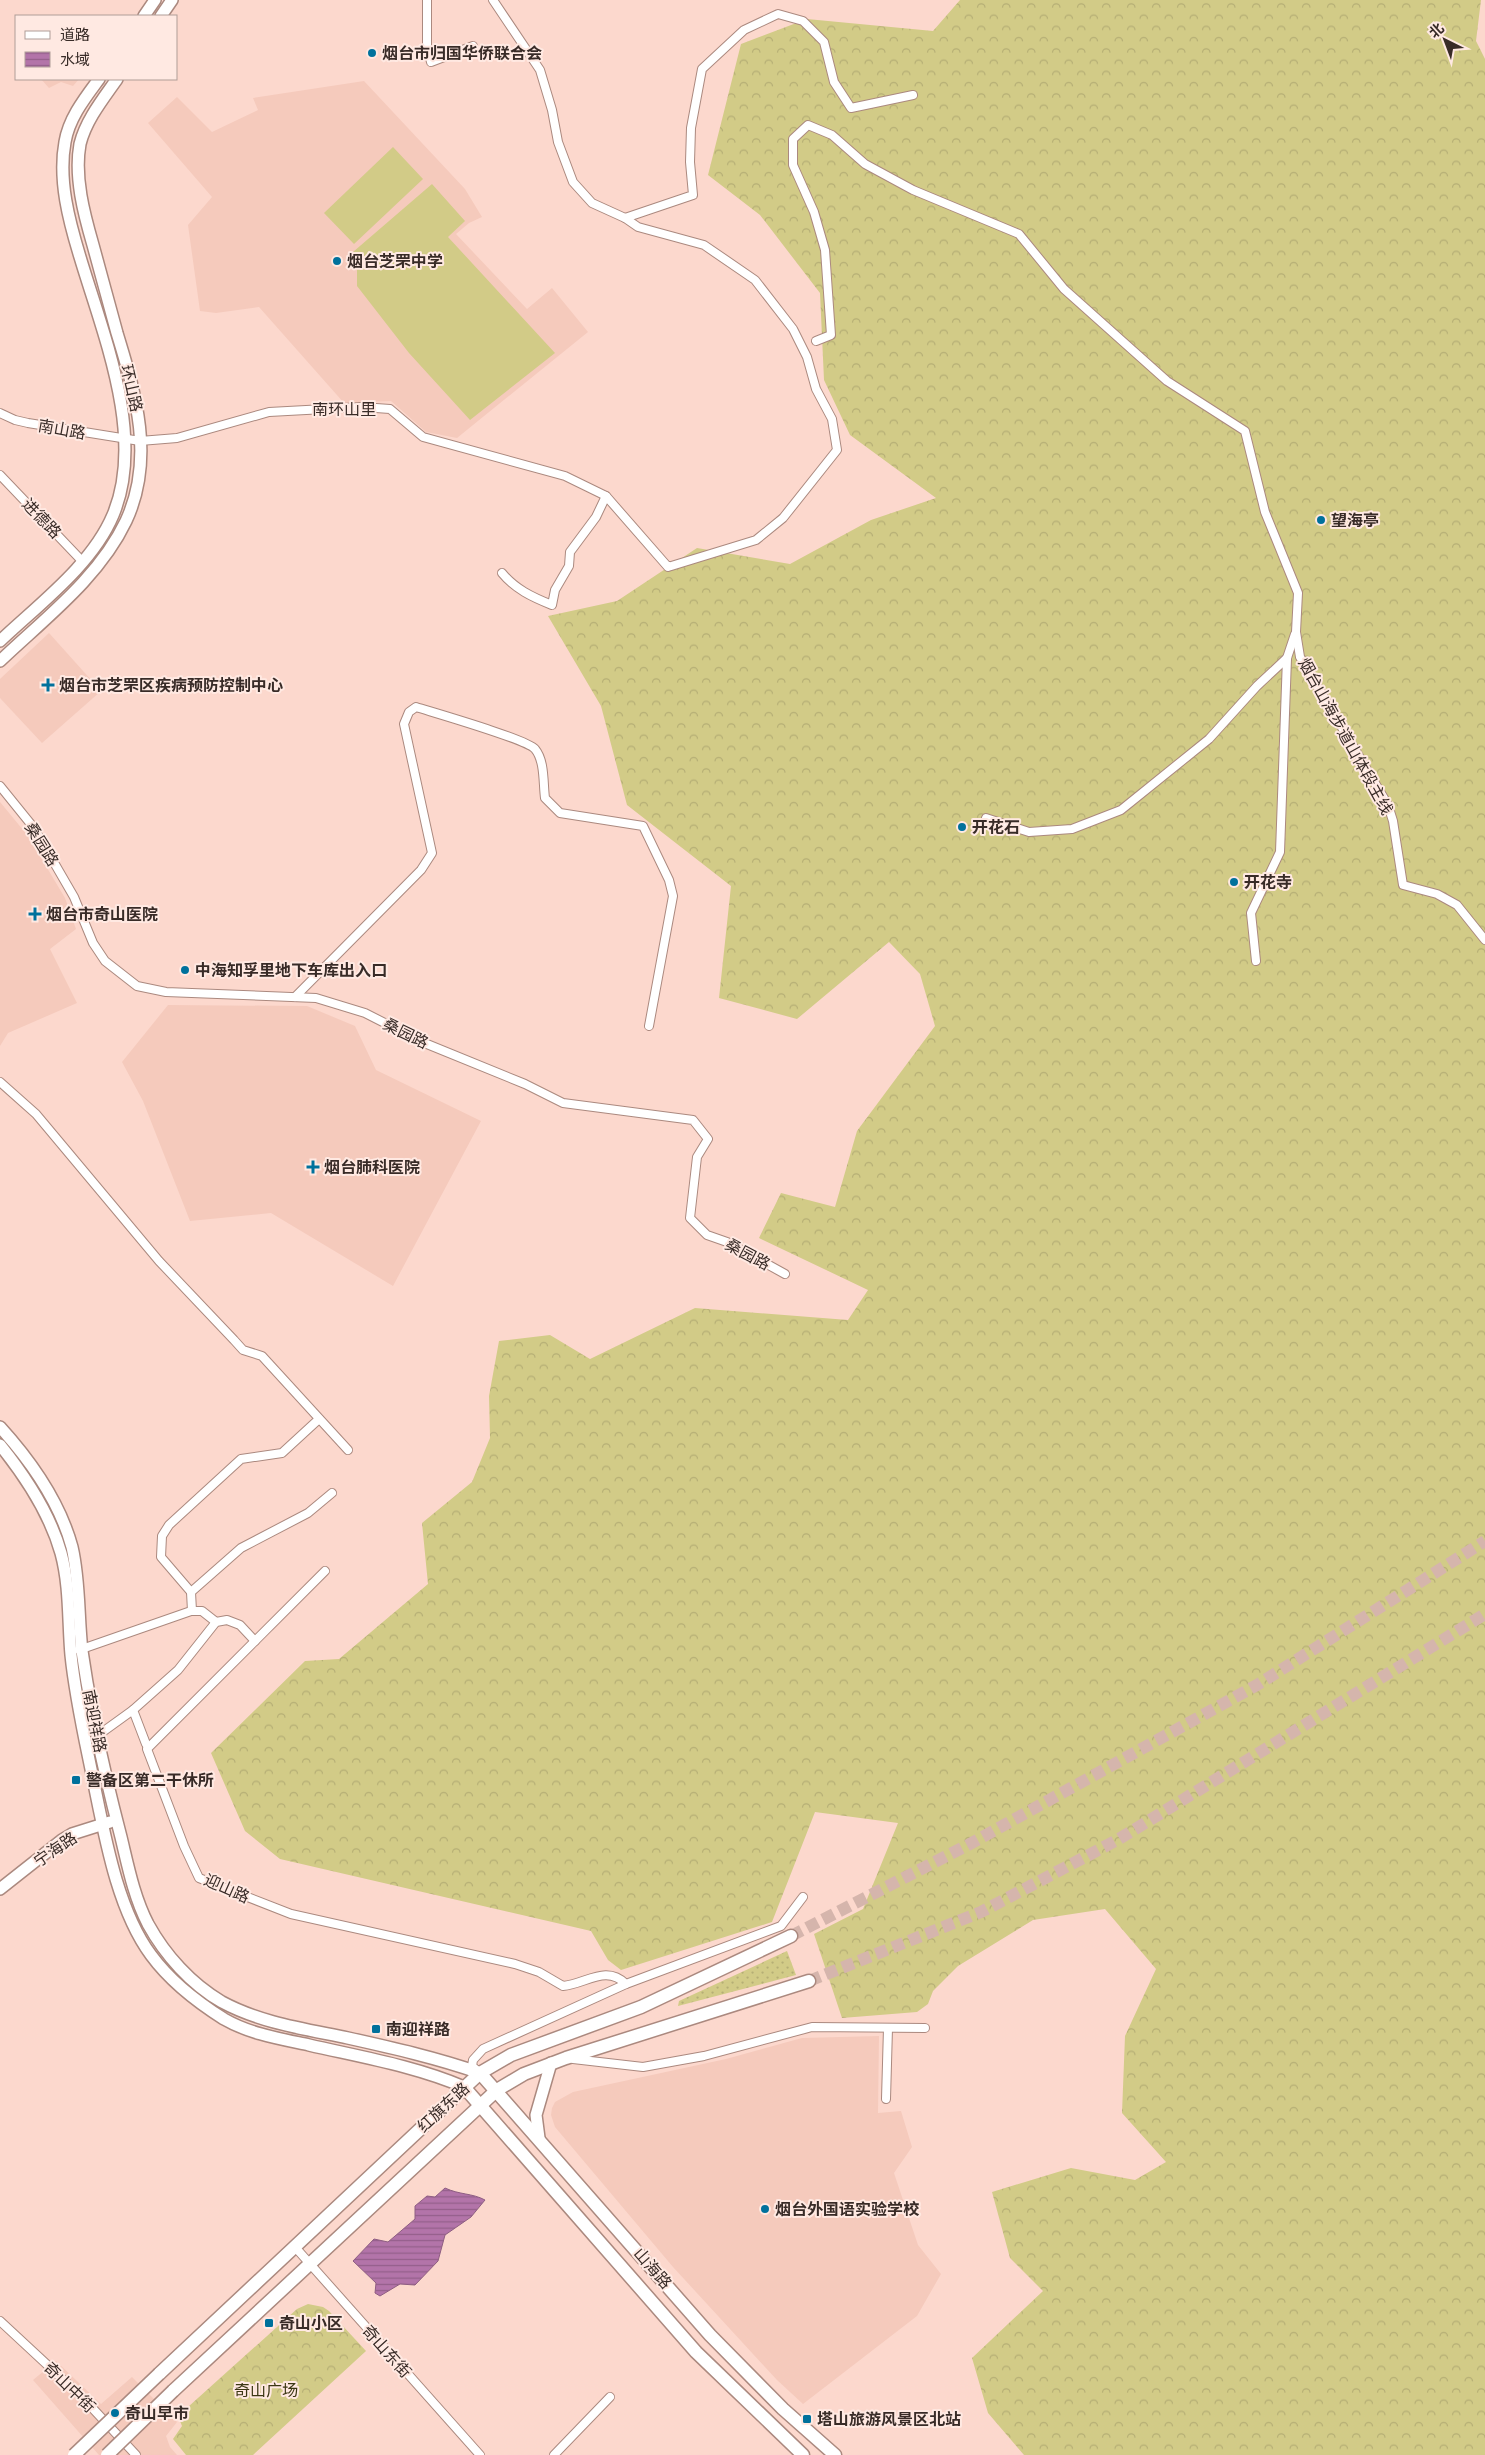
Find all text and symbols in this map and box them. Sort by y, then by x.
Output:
legend [15,15,178,80]
north arrow [1420,15,1470,65]
text: 北 [1424,18,1448,42]
text: 道路 [60,24,90,44]
place label: 烟台市归国华侨联合会 [382,42,542,64]
marker: 烟台市归国华侨联合会 [366,47,378,59]
text: 水域 [60,49,90,69]
place label: 烟台芝罘中学 [347,250,443,272]
marker: 烟台芝罘中学 [331,255,343,267]
street label: 环山路 [116,362,148,414]
street label: 南环山里 [312,398,376,420]
street label: 南山路 [36,414,88,444]
street label: 进德路 [17,493,67,543]
place label: 望海亭 [1331,509,1379,531]
marker: 望海亭 [1315,514,1327,526]
street label: 烟台山海步道山体段主线 [1294,654,1398,818]
place label: 烟台市芝罘区疾病预防控制中心 [59,674,283,696]
marker: 烟台市芝罘区疾病预防控制中心 [41,678,55,692]
place label: 开花石 [972,816,1020,838]
street label: 桑园路 [20,818,64,870]
marker: 开花石 [956,821,968,833]
place label: 开花寺 [1244,871,1292,893]
marker: 开花寺 [1228,876,1240,888]
place label: 烟台市奇山医院 [46,903,158,925]
marker: 烟台市奇山医院 [28,907,42,921]
place label: 中海知孚里地下车库出入口 [195,959,387,981]
marker: 中海知孚里地下车库出入口 [179,964,191,976]
street label: 桑园路 [380,1013,432,1053]
place label: 烟台肺科医院 [324,1156,420,1178]
marker: 烟台肺科医院 [306,1160,320,1174]
street label: 桑园路 [722,1233,774,1275]
street label: 南迎祥路 [78,1687,112,1755]
place label: 警备区第二干休所 [86,1769,214,1791]
marker: 警备区第二干休所 [70,1774,82,1786]
street label: 宁海路 [29,1826,81,1872]
street label: 迎山路 [201,1868,253,1908]
place label: 南迎祥路 [386,2018,450,2040]
marker: 南迎祥路 [370,2023,382,2035]
street label: 红旗东路 [412,2077,474,2137]
place label: 烟台外国语实验学校 [775,2198,920,2220]
marker: 烟台外国语实验学校 [759,2203,771,2215]
street label: 山海路 [629,2243,677,2293]
place label: 奇山小区 [279,2312,343,2334]
marker: 奇山小区 [263,2317,275,2329]
street label: 奇山东街 [357,2320,417,2382]
street label: 奇山中街 [39,2357,101,2417]
park label: 奇山广场 [234,2379,298,2401]
place label: 奇山早市 [125,2402,189,2424]
marker: 奇山早市 [109,2407,121,2419]
place label: 塔山旅游风景区北站 [817,2408,961,2430]
marker: 塔山旅游风景区北站 [801,2413,813,2425]

